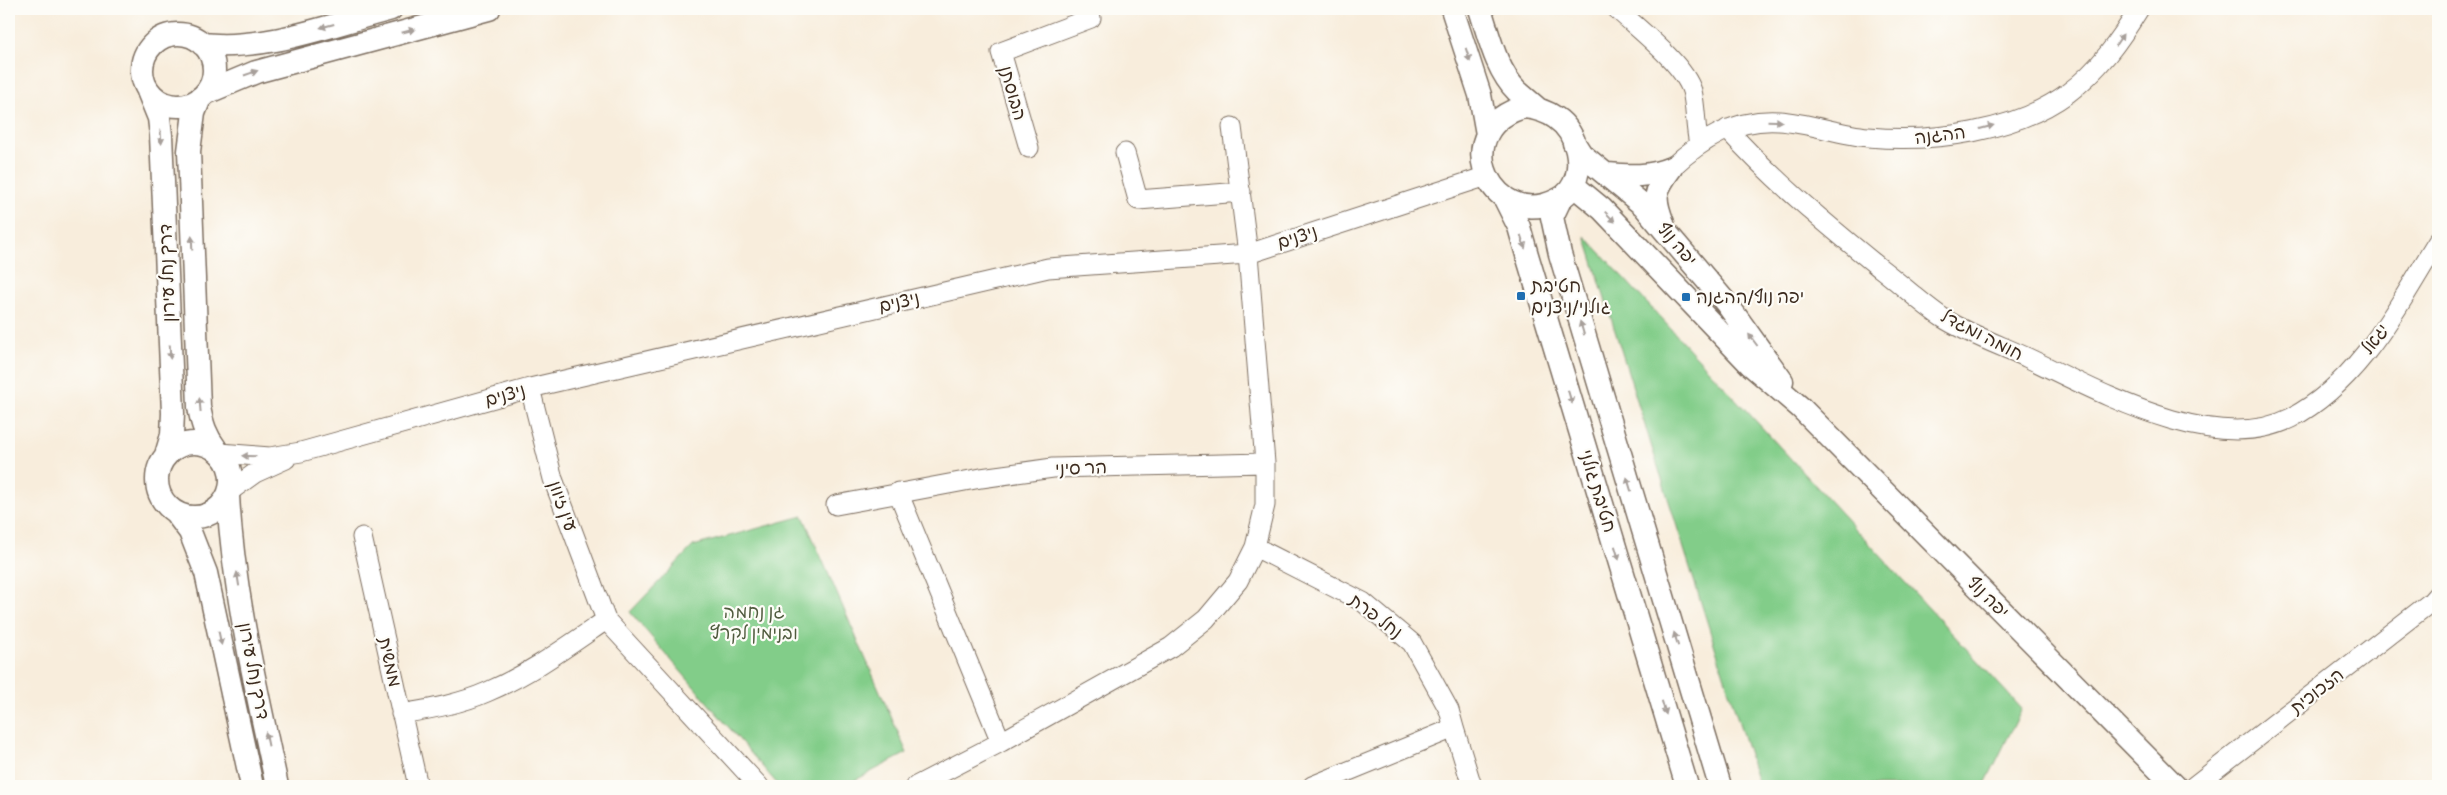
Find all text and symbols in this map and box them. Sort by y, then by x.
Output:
one-way arrow [319,22,334,30]
one-way arrow [400,26,415,34]
one-way arrow [2114,33,2124,47]
one-way arrow [1464,48,1472,63]
street label: הבוסתן [994,63,1031,123]
one-way arrow [244,69,259,77]
one-way arrow [1767,118,1783,126]
street label: ההגנה [1913,121,1967,150]
one-way arrow [1980,123,1995,131]
one-way arrow [157,130,165,146]
one-way arrow [1604,211,1616,223]
street label: יפה נוף [1652,218,1702,271]
street label: ניצנים [1274,220,1320,255]
street label: דרך נחל עירון [154,223,181,323]
one-way arrow [188,234,196,250]
one-way arrow [1520,234,1528,249]
place label: חטיבת גולני/ניצנים [1530,275,1610,319]
place label: יפה נוף/ההגנה [1696,286,1804,309]
street label: ניצנים [876,287,922,318]
marker: חטיבת גולני/ניצנים [1515,290,1527,302]
marker: יפה נוף/ההגנה [1680,291,1692,303]
street label: חומה ומגדל [1937,305,2027,366]
street label: יגאל [2356,319,2394,359]
one-way arrow [1577,320,1585,335]
one-way arrow [1748,334,1759,347]
one-way arrow [167,344,175,360]
street label: ניצנים [482,379,528,412]
one-way arrow [1567,390,1575,405]
one-way arrow [195,397,203,413]
street label: חטיבת גולני [1574,447,1621,536]
one-way arrow [241,452,257,460]
street label: הר סיני [1055,456,1107,481]
one-way arrow [1624,476,1632,491]
street label: עין זיוון [543,478,582,535]
one-way arrow [1613,545,1621,560]
one-way arrow [233,570,241,586]
street label: יפה נוף [1962,572,2013,623]
street label: נחל פרת [1344,588,1407,644]
park label: גן נחמה ובנימין לקרץ [710,601,798,645]
street label: דרך נחל עירון [233,620,274,722]
one-way arrow [217,631,225,647]
one-way arrow [1671,631,1679,646]
street label: ממשית [372,634,406,689]
street label: הזכוכית [2285,663,2349,720]
one-way arrow [1660,701,1668,716]
one-way arrow [263,730,271,746]

